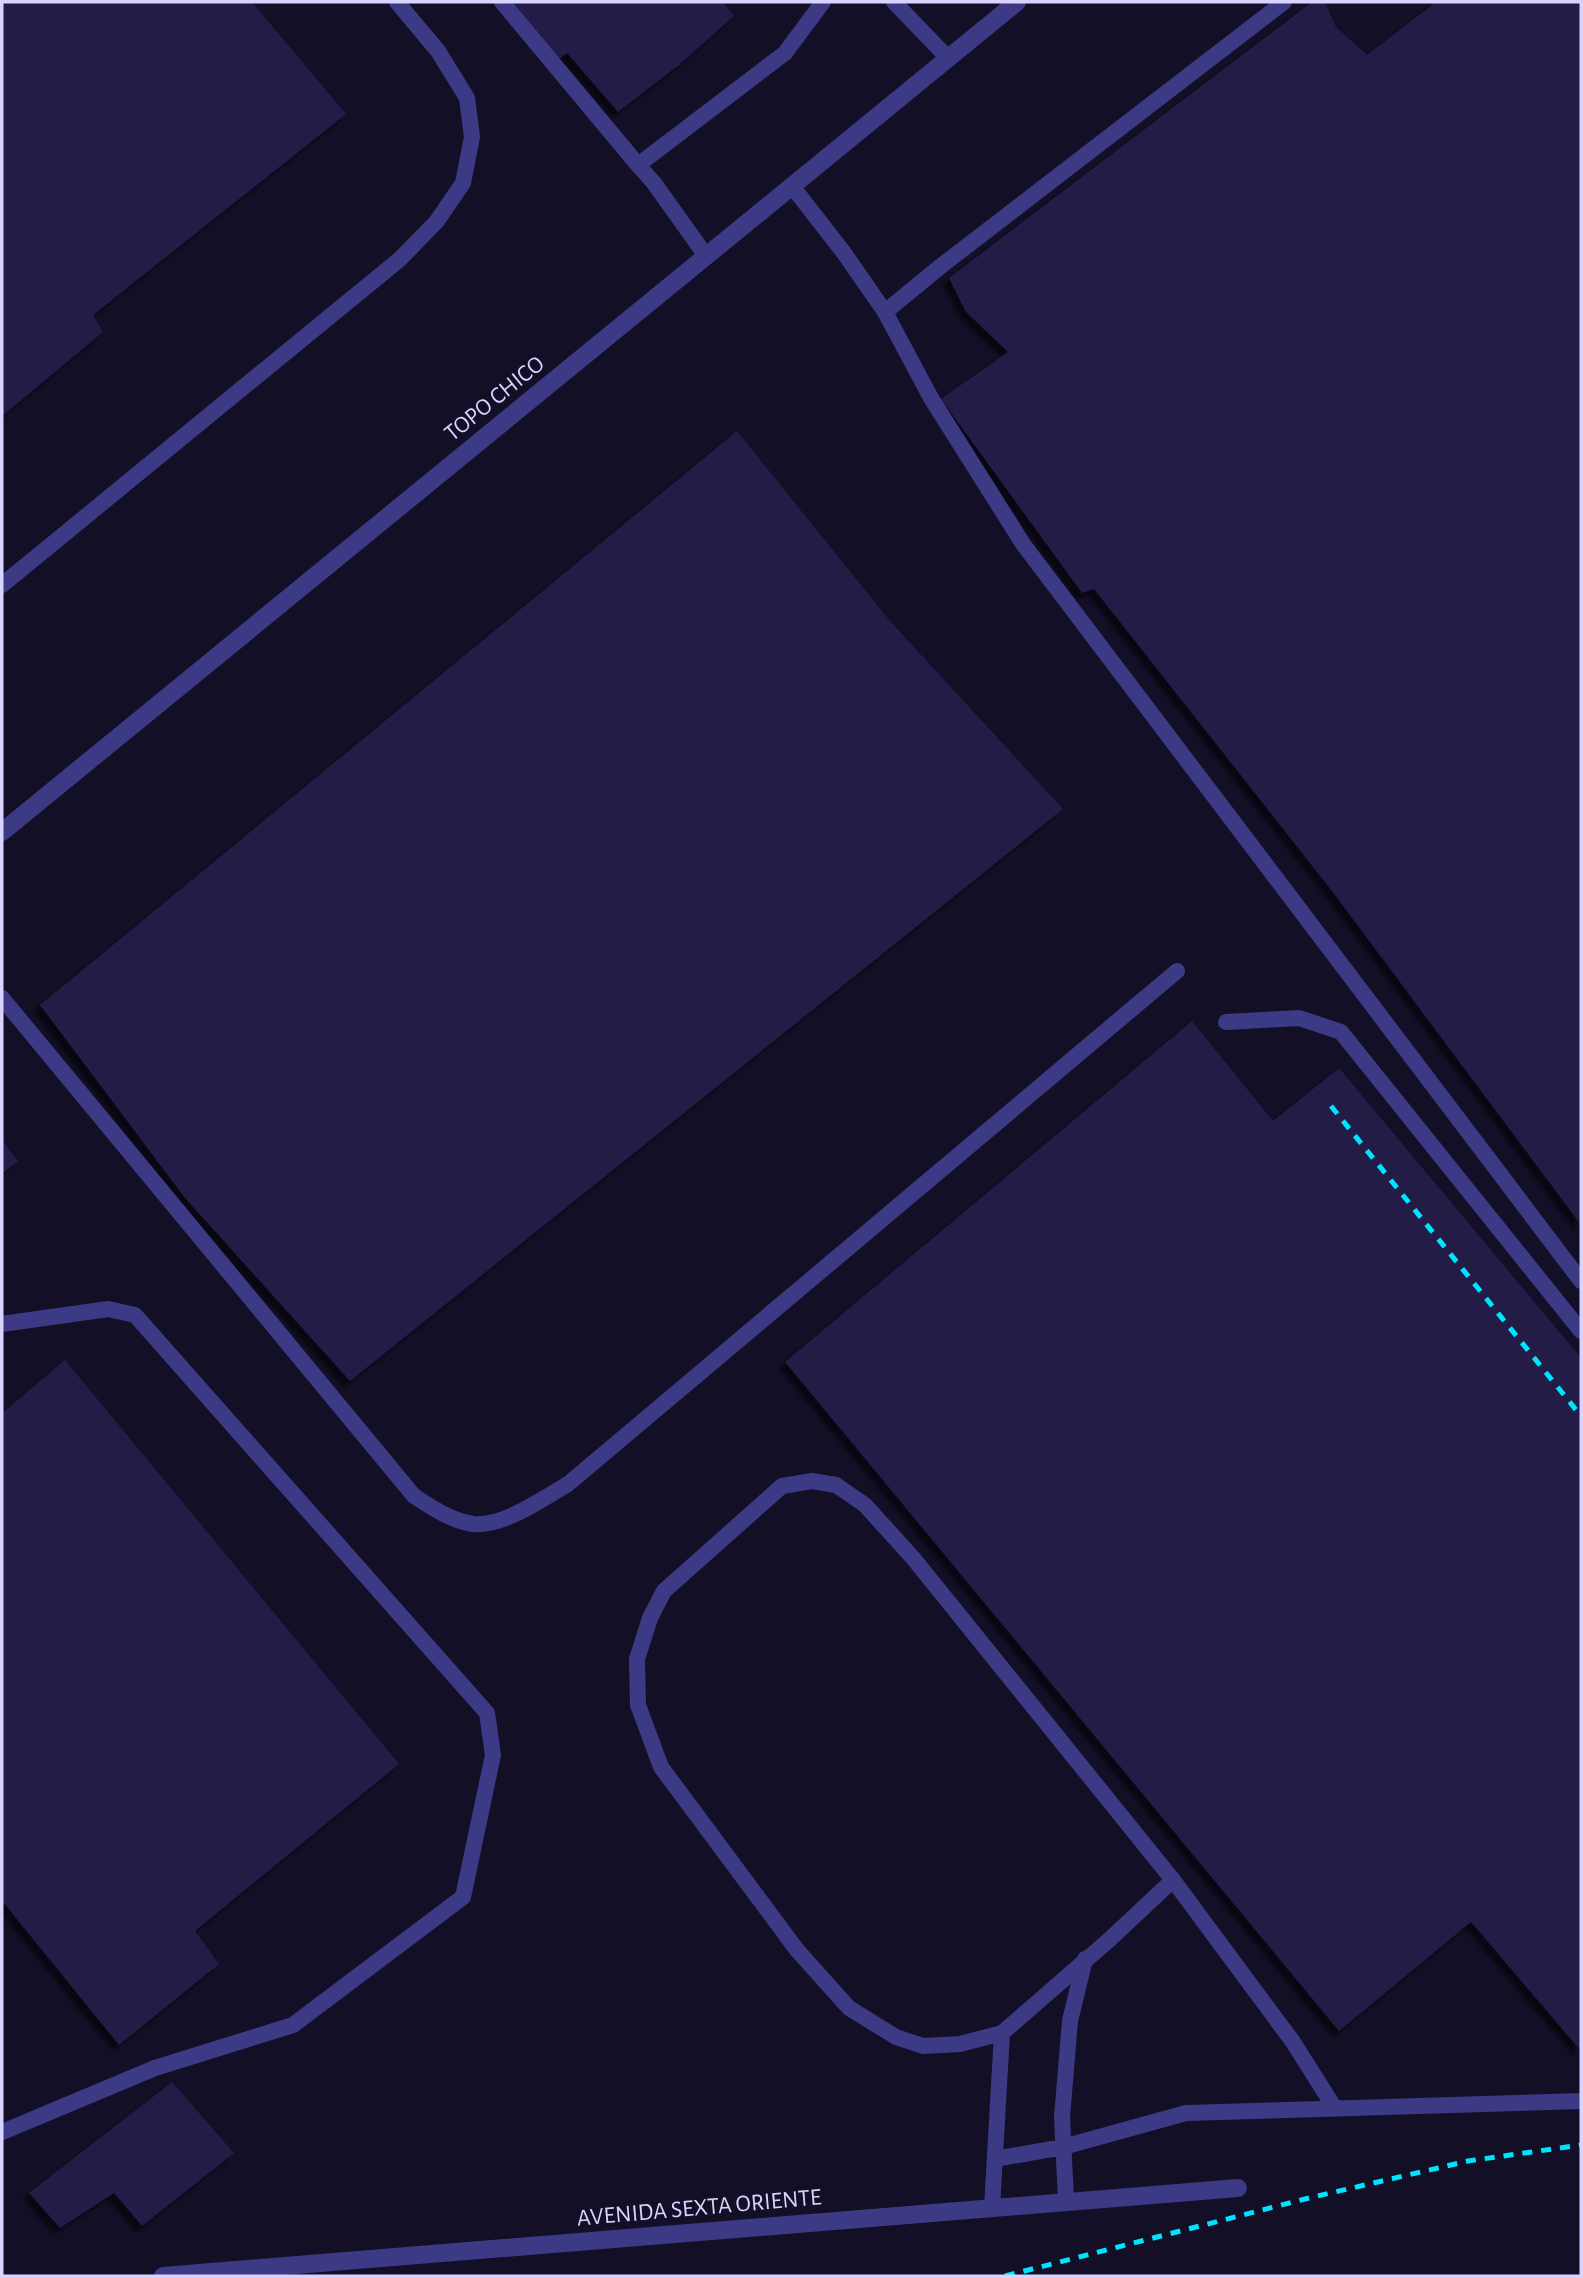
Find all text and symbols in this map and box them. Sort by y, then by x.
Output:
street label: TOPO CHICO [440,352,549,446]
street label: AVENIDA SEXTA ORIENTE [576,2185,823,2231]

